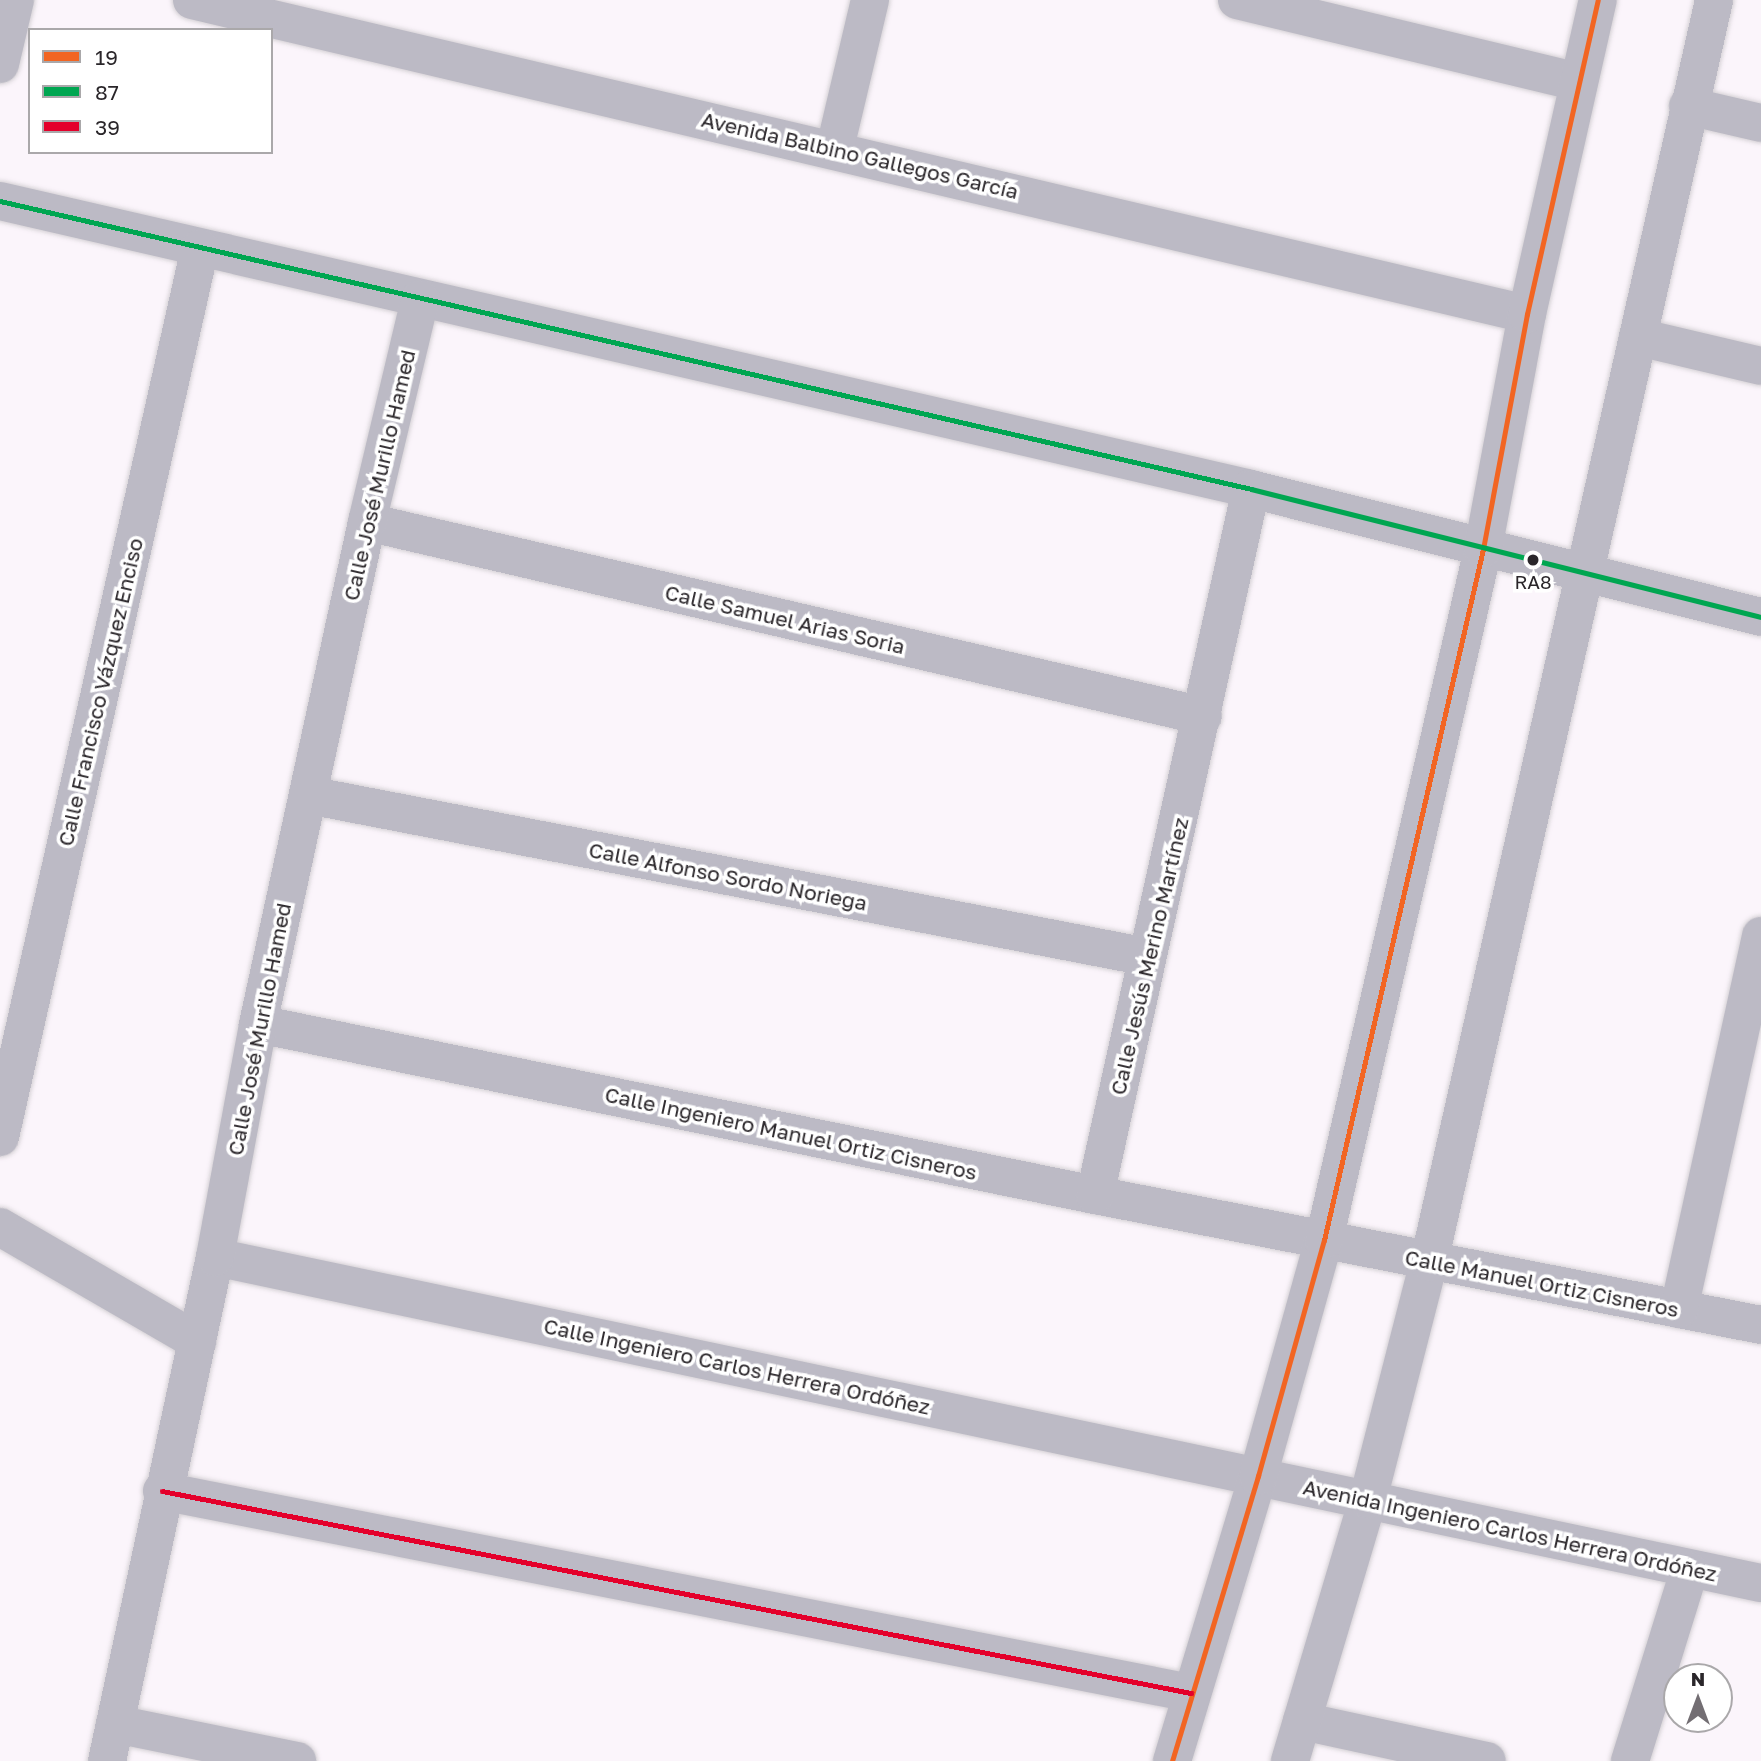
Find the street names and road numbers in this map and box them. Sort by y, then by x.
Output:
street label: Avenida Balbino Gallegos García [699,106,1021,204]
street label: Calle José Murillo Hamed [338,347,420,603]
street label: Calle Francisco Vázquez Enciso [52,536,148,848]
street label: Calle Samuel Arias Soria [663,579,907,659]
street label: Calle Jesús Merino Martínez [1105,815,1193,1097]
street label: Calle Alfonso Sordo Noriega [587,837,869,915]
street label: Calle José Murillo Hamed [222,901,296,1157]
street label: Calle Ingeniero Manuel Ortiz Cisneros [603,1081,979,1185]
street label: Calle Manuel Ortiz Cisneros [1403,1244,1681,1322]
street label: Calle Ingeniero Carlos Herrera Ordóñez [542,1313,932,1419]
street label: Avenida Ingeniero Carlos Herrera Ordóñez [1301,1474,1719,1586]

